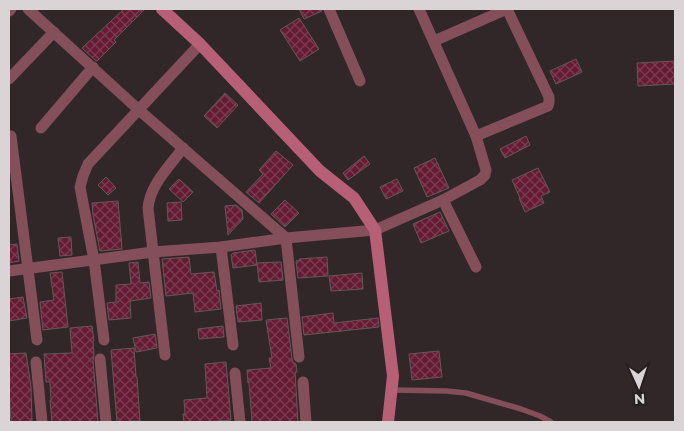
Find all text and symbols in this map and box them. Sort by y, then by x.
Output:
north arrow [614,361,664,411]
text: N [634,390,646,408]

